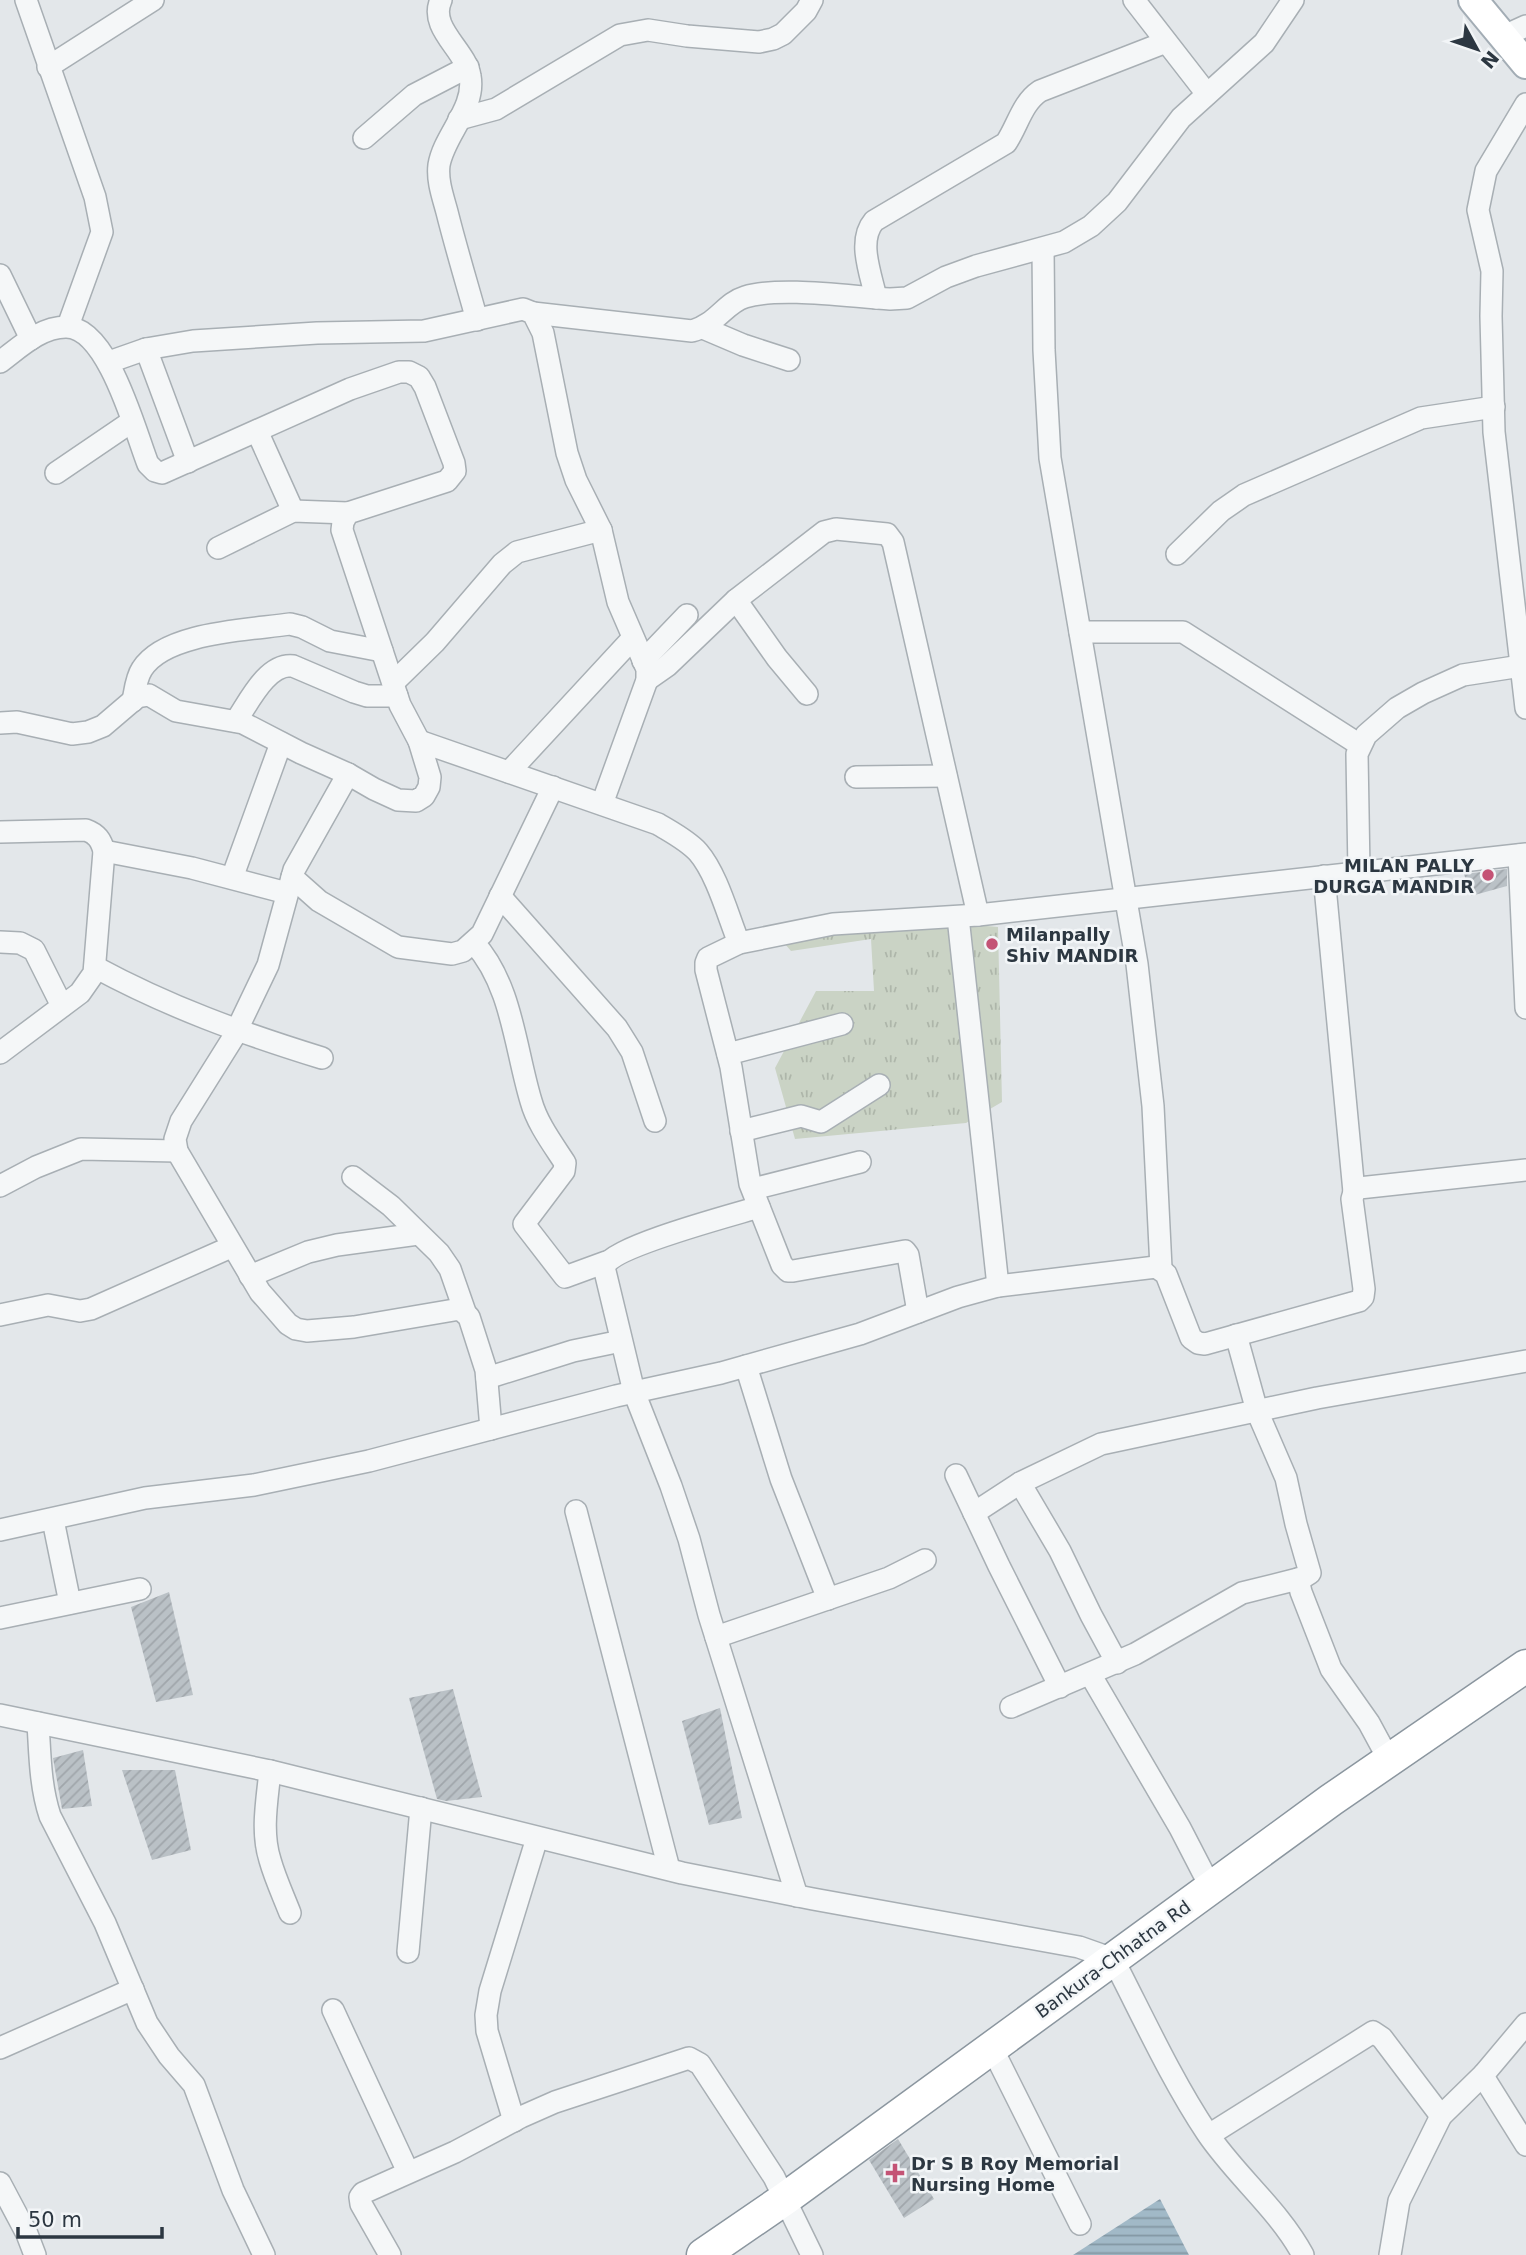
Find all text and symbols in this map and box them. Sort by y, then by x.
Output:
north arrow [1442,14,1512,84]
text: N [1476,47,1504,73]
place label: MILAN PALLY DURGA MANDIR [1313,855,1475,897]
marker: MILAN PALLY DURGA MANDIR [1480,867,1496,883]
place label: Milanpally Shiv MANDIR [1006,924,1138,966]
marker: Milanpally Shiv MANDIR [984,936,1000,952]
street label: Bankura-Chhatna Rd [1031,1896,1195,2022]
place label: Dr S B Roy Memorial Nursing Home [911,2153,1119,2195]
marker: Dr S B Roy Memorial Nursing Home [885,2163,905,2183]
scale bar [18,2196,161,2240]
text: 50 m [28,2208,82,2232]

